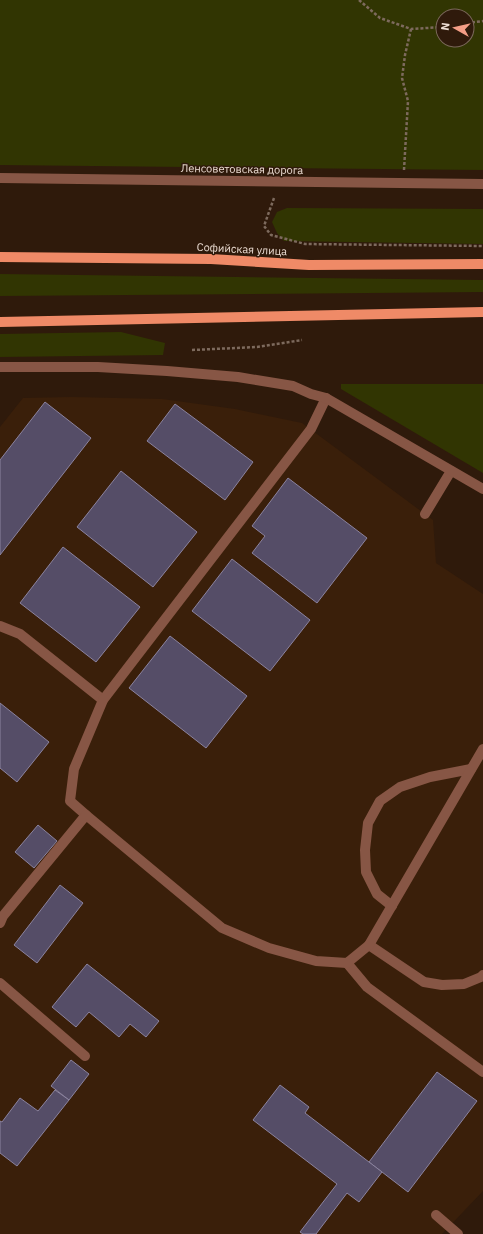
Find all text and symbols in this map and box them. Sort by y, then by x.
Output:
north arrow [435,8,475,48]
text: N [438,22,453,32]
street label: Ленсоветовская дорога [181,161,304,177]
street label: Софийская улица [196,240,288,258]

